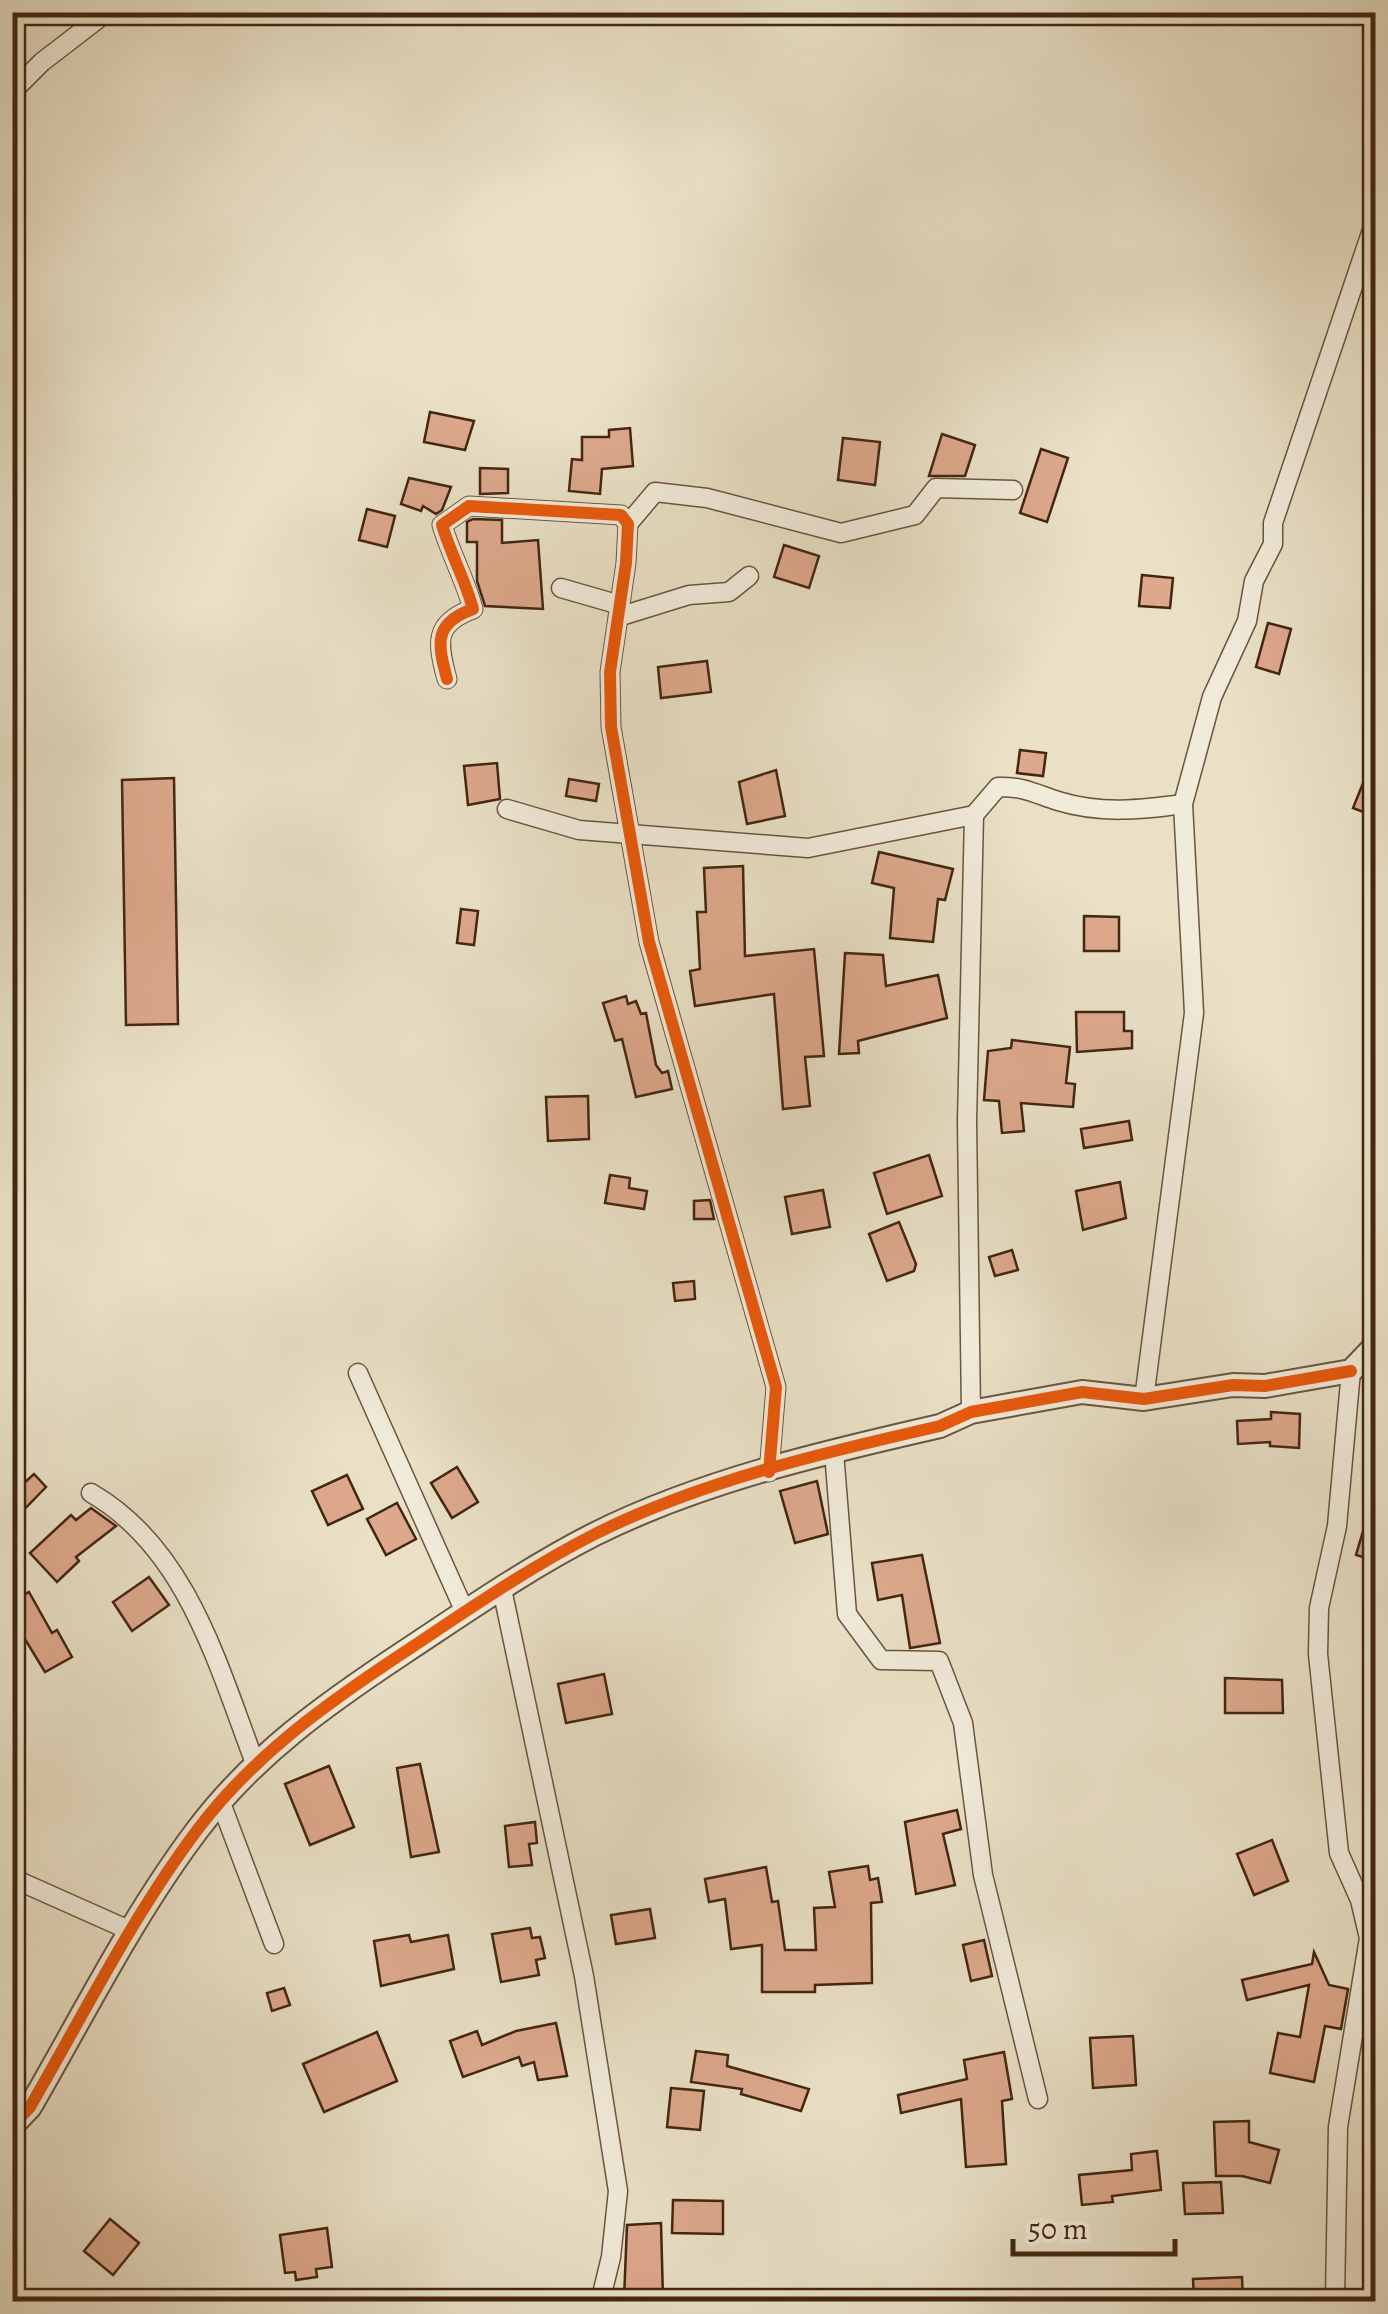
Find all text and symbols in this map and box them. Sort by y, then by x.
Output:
scale bar [1013,2194,1176,2256]
text: 50 m [1028,2209,1088,2249]

